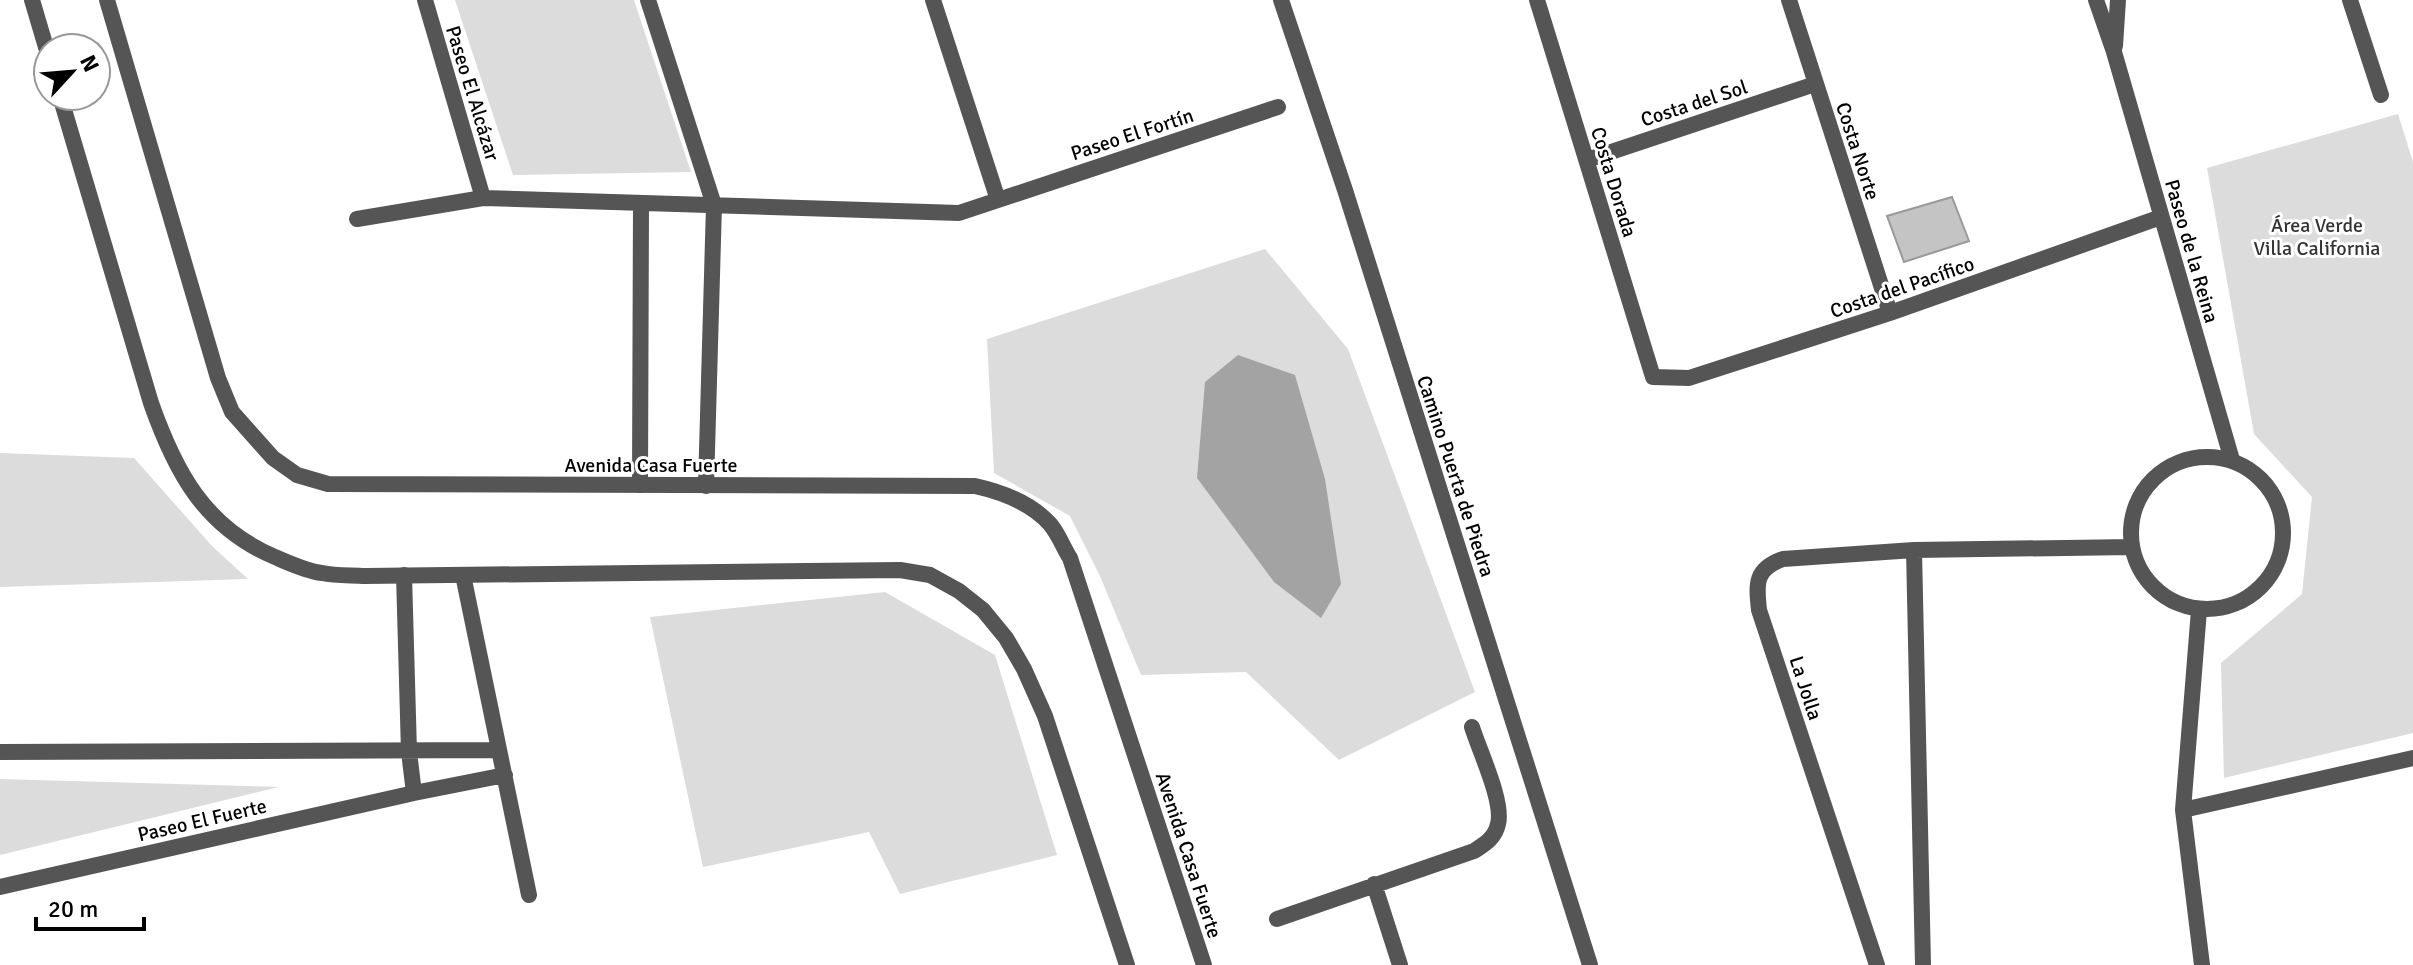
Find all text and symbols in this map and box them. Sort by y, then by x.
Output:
street label: Paseo El Alcázar [440,23,505,164]
north arrow [32,32,112,112]
text: N [74,51,105,76]
street label: Costa del Sol [1638,74,1751,132]
street label: Costa Norte [1830,99,1885,203]
street label: Paseo El Fortín [1068,103,1197,166]
street label: Costa Dorada [1585,124,1642,240]
street label: Paseo de la Reina [2159,176,2224,326]
park label: Área Verde Villa California [2254,213,2380,261]
street label: Costa del Pacífico [1827,251,1978,324]
street label: Camino Puerta de Piedra [1411,372,1500,580]
street label: Avenida Casa Fuerte [565,453,738,478]
street label: La Jolla [1783,653,1828,723]
street label: Avenida Casa Fuerte [1150,769,1227,941]
street label: Paseo El Fuerte [135,794,269,847]
scale bar [36,881,144,931]
text: 20 m [48,894,98,924]

